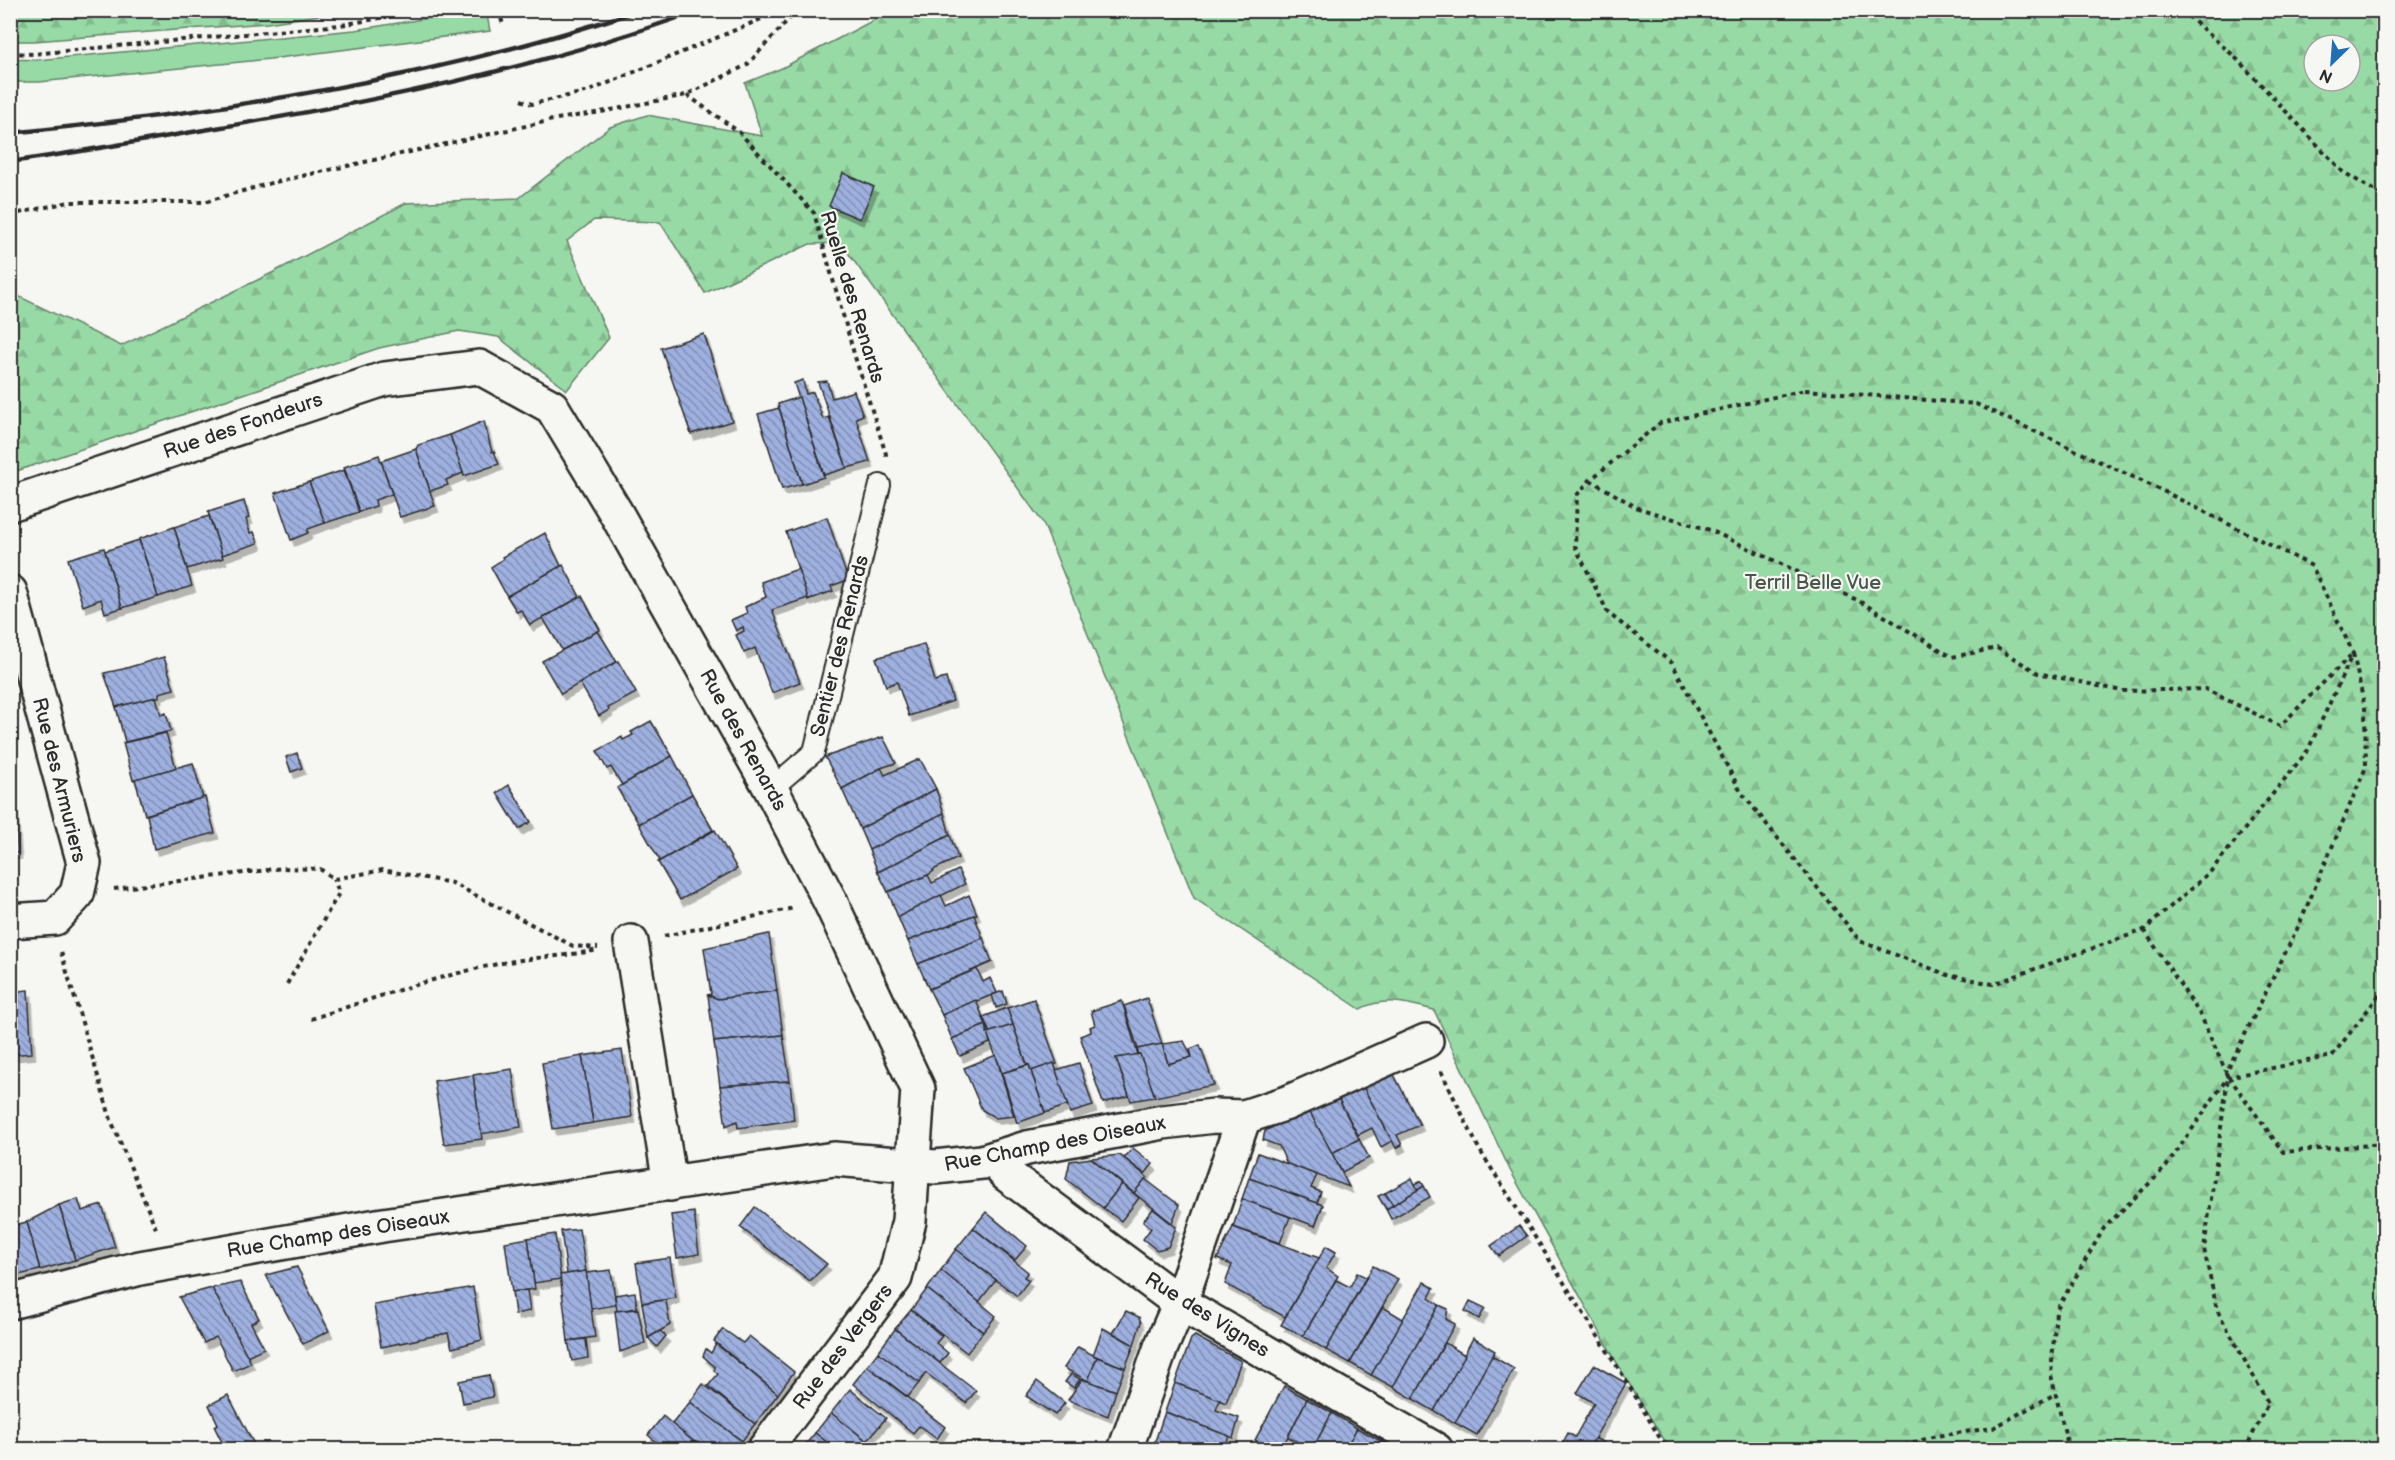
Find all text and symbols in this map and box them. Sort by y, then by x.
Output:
north arrow [2302,33,2362,93]
text: N [2317,64,2336,86]
street label: Ruelle des Renards [814,208,890,386]
street label: Rue des Fondeurs [160,387,326,464]
street label: Sentier des Renards [806,553,874,739]
park label: Terril Belle Vue [1745,571,1881,595]
street label: Rue des Renards [694,665,792,815]
street label: Rue des Armuriers [27,695,91,865]
street label: Rue Champ des Oiseaux [942,1111,1168,1177]
street label: Rue Champ des Oiseaux [225,1204,452,1263]
street label: Rue des Vignes [1140,1267,1274,1363]
street label: Rue des Vergers [788,1280,898,1414]

